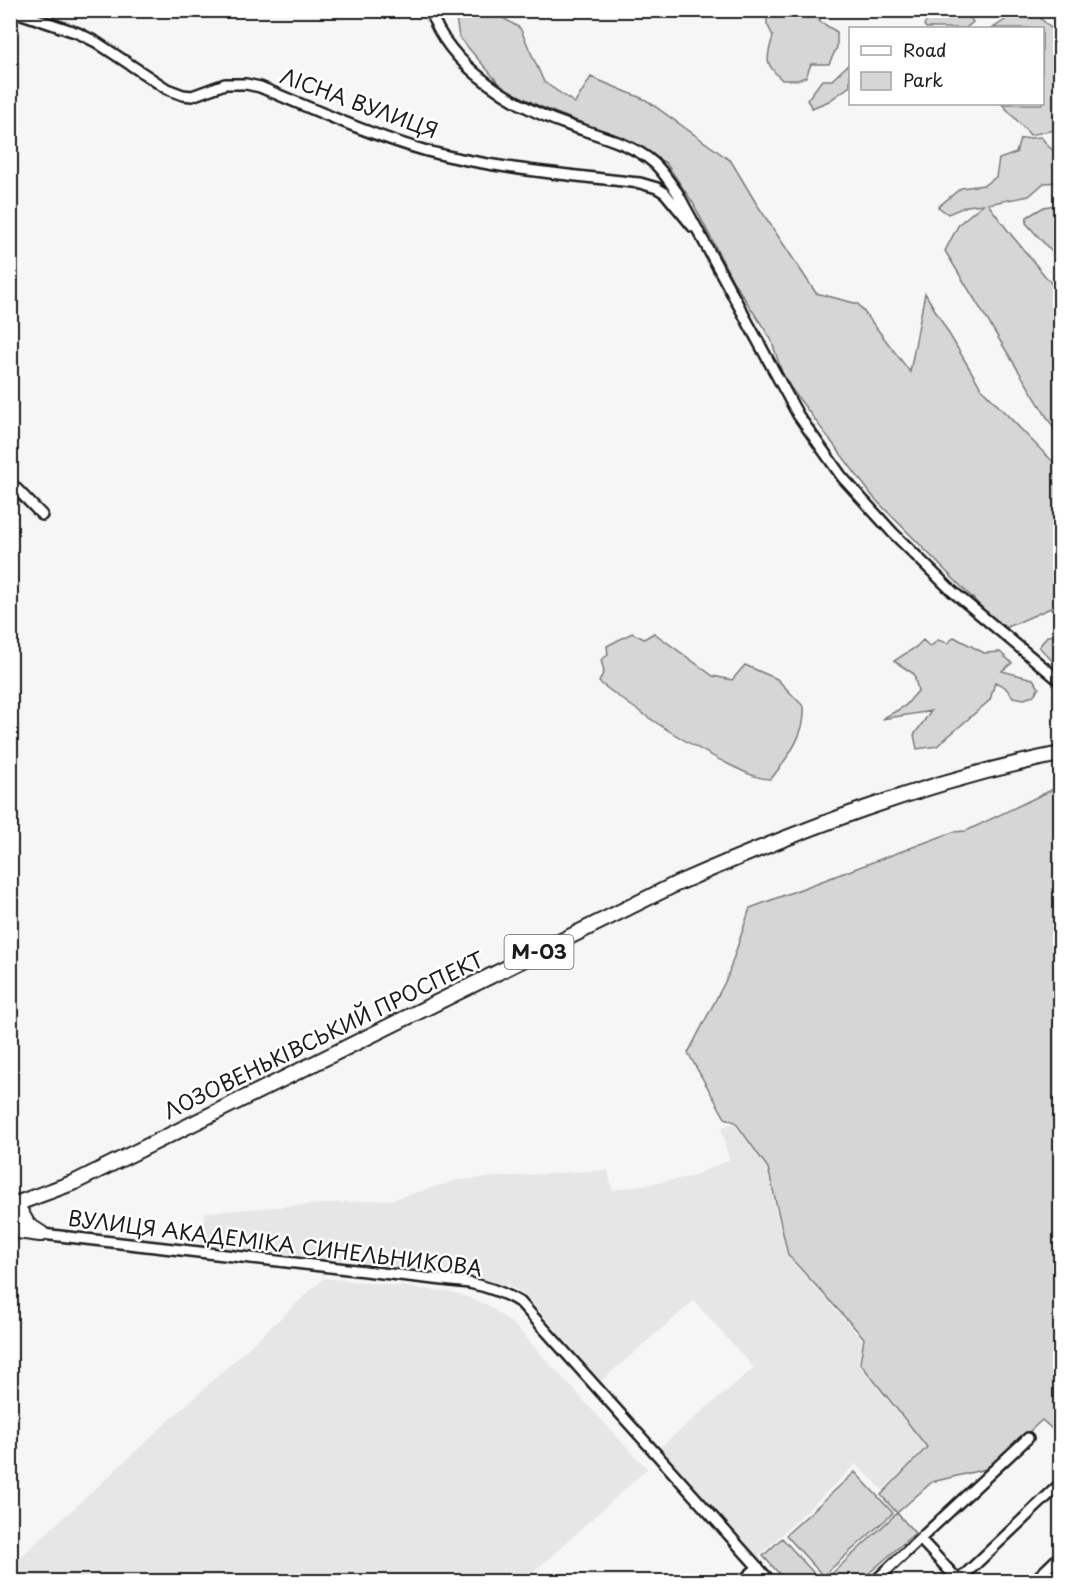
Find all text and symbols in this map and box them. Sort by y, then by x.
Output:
legend [849,27,1044,105]
text: Road [903,36,947,63]
street label: ЛІСНА ВУЛИЦЯ [276,59,443,145]
text: Park [903,66,943,93]
road number: М-03 [504,935,574,969]
street label: ЛОЗОВЕНЬКІВСЬКИЙ ПРОСПЕКТ [157,942,490,1126]
street label: ВУЛИЦЯ АКАДЕМІКА СИНЕЛЬНИКОВА [66,1201,484,1283]

